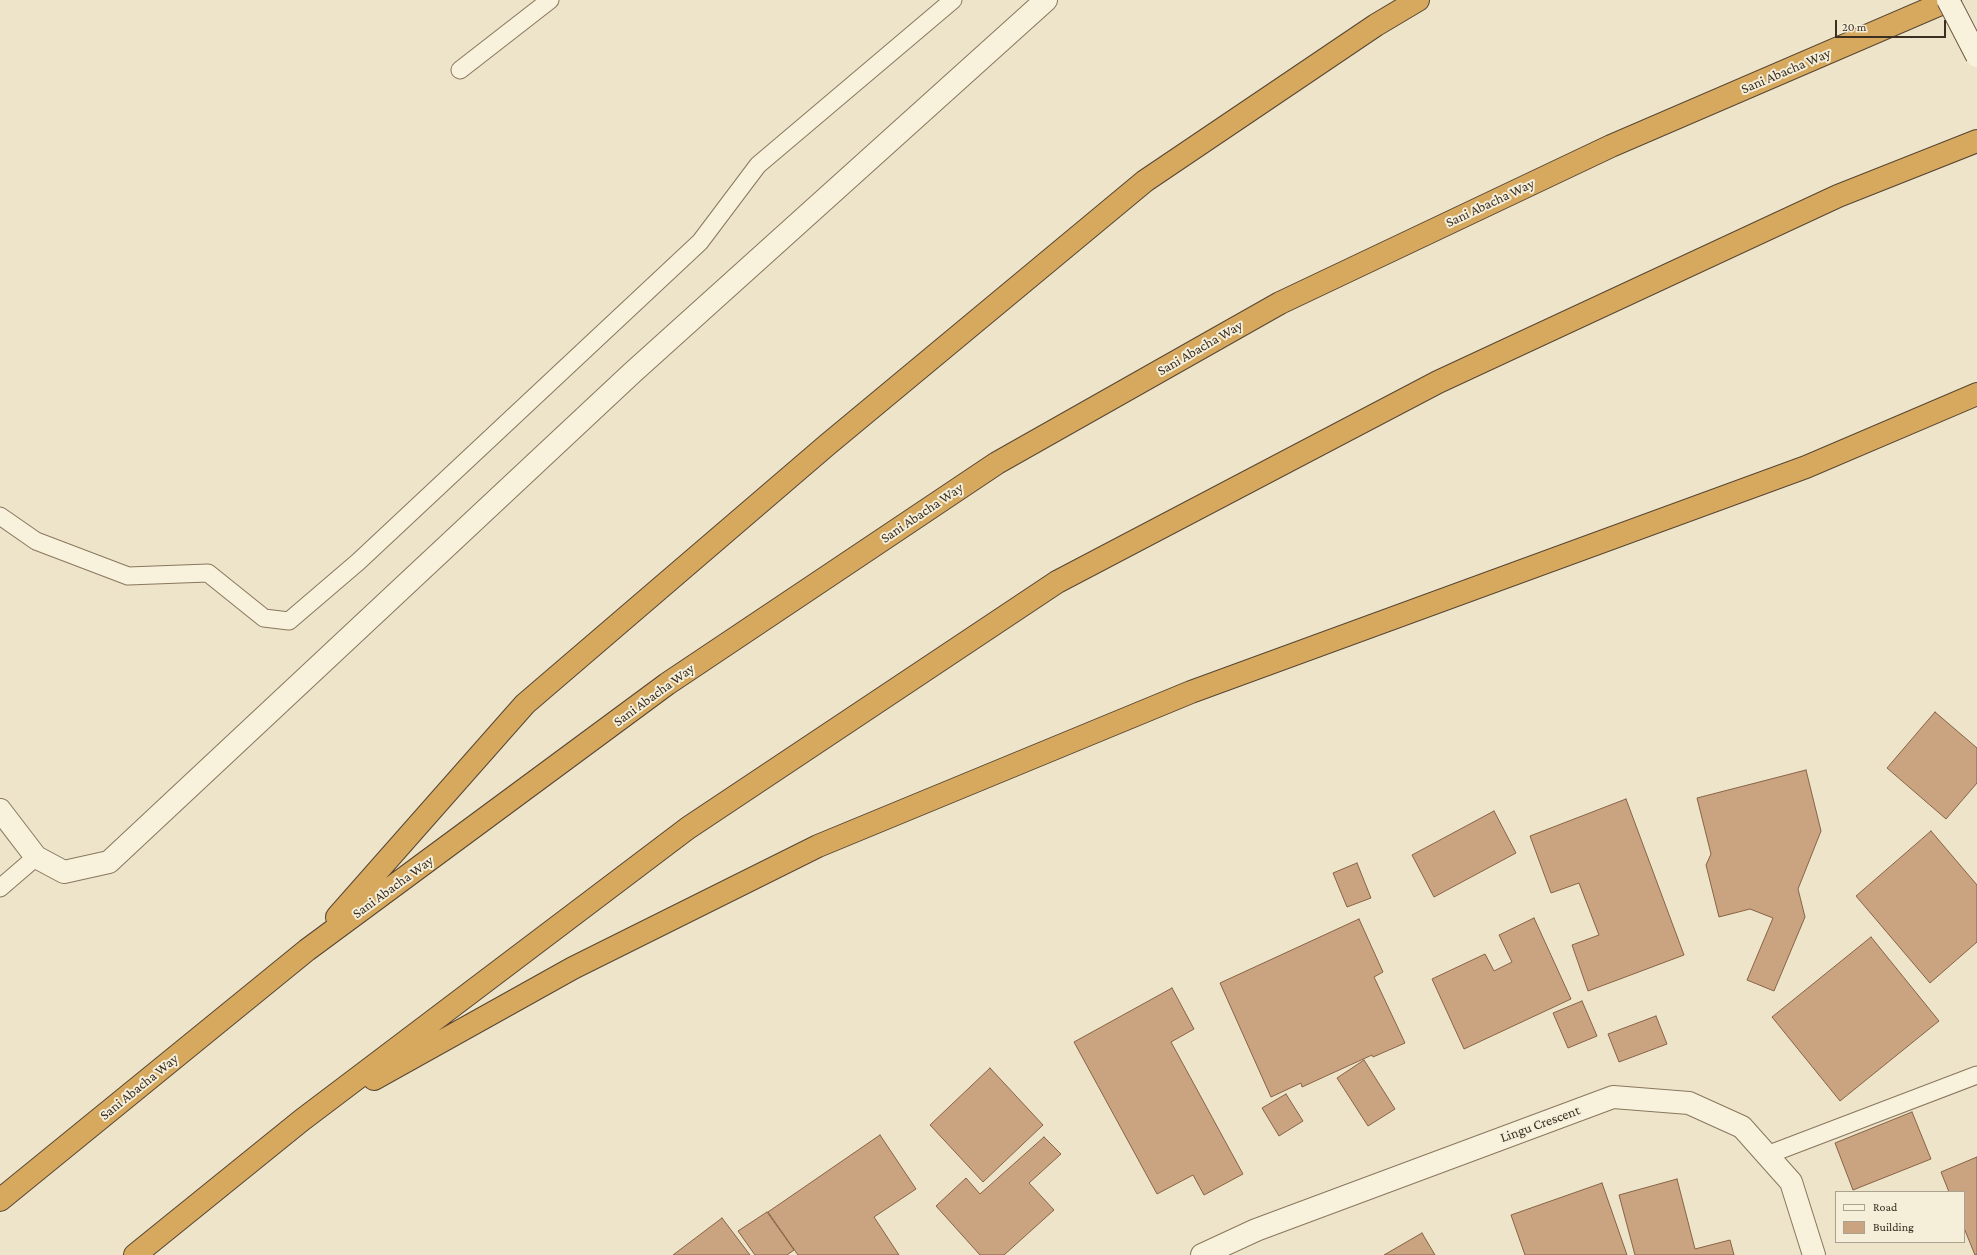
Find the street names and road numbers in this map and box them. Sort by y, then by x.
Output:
street label: Sani Abacha Way [1739,45,1833,97]
street label: Sani Abacha Way [1443,175,1537,231]
street label: Sani Abacha Way [1154,317,1246,379]
street label: Sani Abacha Way [878,479,966,547]
street label: Sani Abacha Way [610,660,698,730]
street label: Sani Abacha Way [349,852,437,922]
street label: Sani Abacha Way [96,1050,182,1124]
street label: Lingu Crescent [1498,1102,1582,1146]

